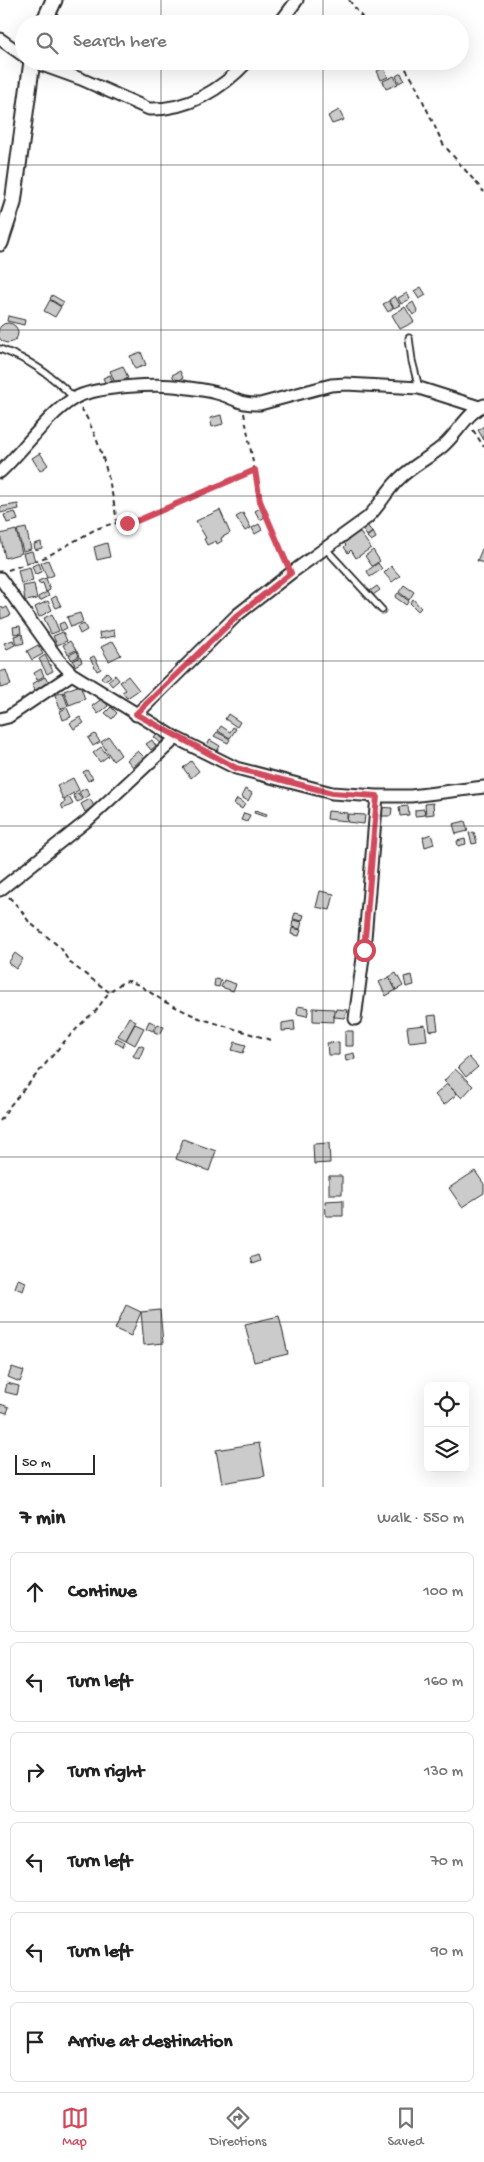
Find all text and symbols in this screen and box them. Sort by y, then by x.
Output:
search box [15,15,469,70]
icon: search [33,29,61,57]
text: Search here [73,31,167,54]
route end [116,512,139,535]
route start [353,939,376,962]
map controls [424,1382,469,1472]
button: locate [424,1382,469,1427]
button: layers [424,1427,469,1472]
scale bar [15,1452,95,1475]
text: 50 m [22,1455,51,1472]
text: 7 min [20,1507,65,1532]
text: Walk · 550 m [377,1510,464,1529]
icon: ahead [21,1578,49,1606]
text: Continue [68,1581,137,1604]
text: 100 m [423,1583,463,1602]
icon: left [21,1668,49,1696]
text: Turn left [68,1671,132,1694]
text: 160 m [424,1673,463,1692]
icon: right [21,1758,49,1786]
text: Turn right [68,1761,144,1784]
text: 130 m [424,1763,463,1782]
icon: left [21,1848,49,1876]
text: Turn left [68,1851,132,1874]
text: 70 m [430,1853,463,1872]
icon: left [21,1938,49,1966]
text: Turn left [68,1941,132,1964]
text: 90 m [431,1943,463,1962]
icon: arrive [21,2028,49,2056]
text: Arrive at destination [68,2031,232,2054]
tab: Map [61,2104,89,2151]
tab: Directions [210,2104,267,2151]
tab: Saved [388,2104,423,2151]

